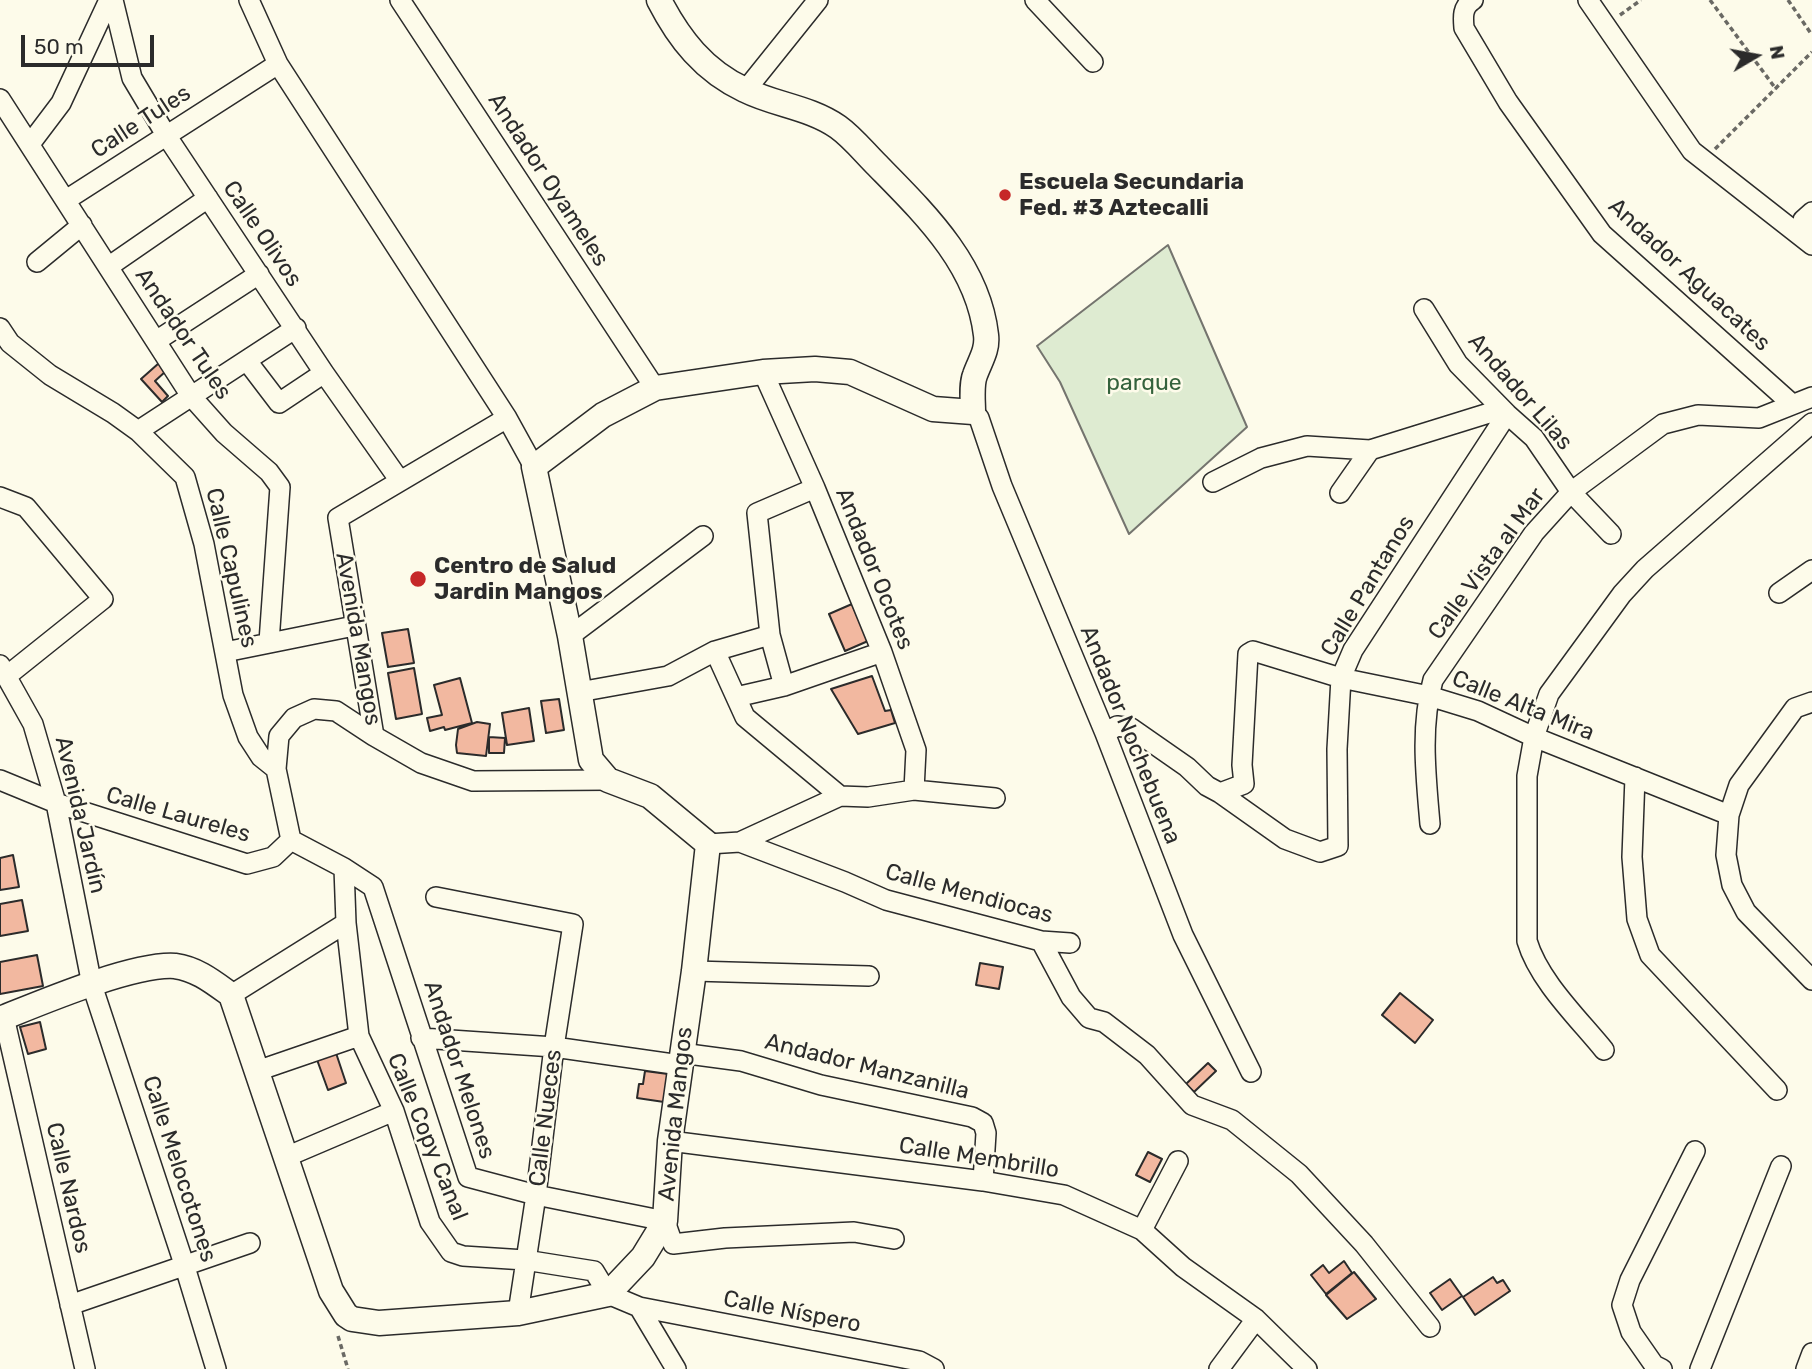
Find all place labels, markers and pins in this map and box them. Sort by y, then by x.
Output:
place label: Escuela Secundaria Fed. #3 Aztecalli [1019,168,1244,222]
marker: Escuela Secundaria Fed. #3 Aztecalli [997,187,1013,203]
place label: Centro de Salud Jardin Mangos [434,552,616,606]
marker: Centro de Salud Jardin Mangos [408,569,428,589]

